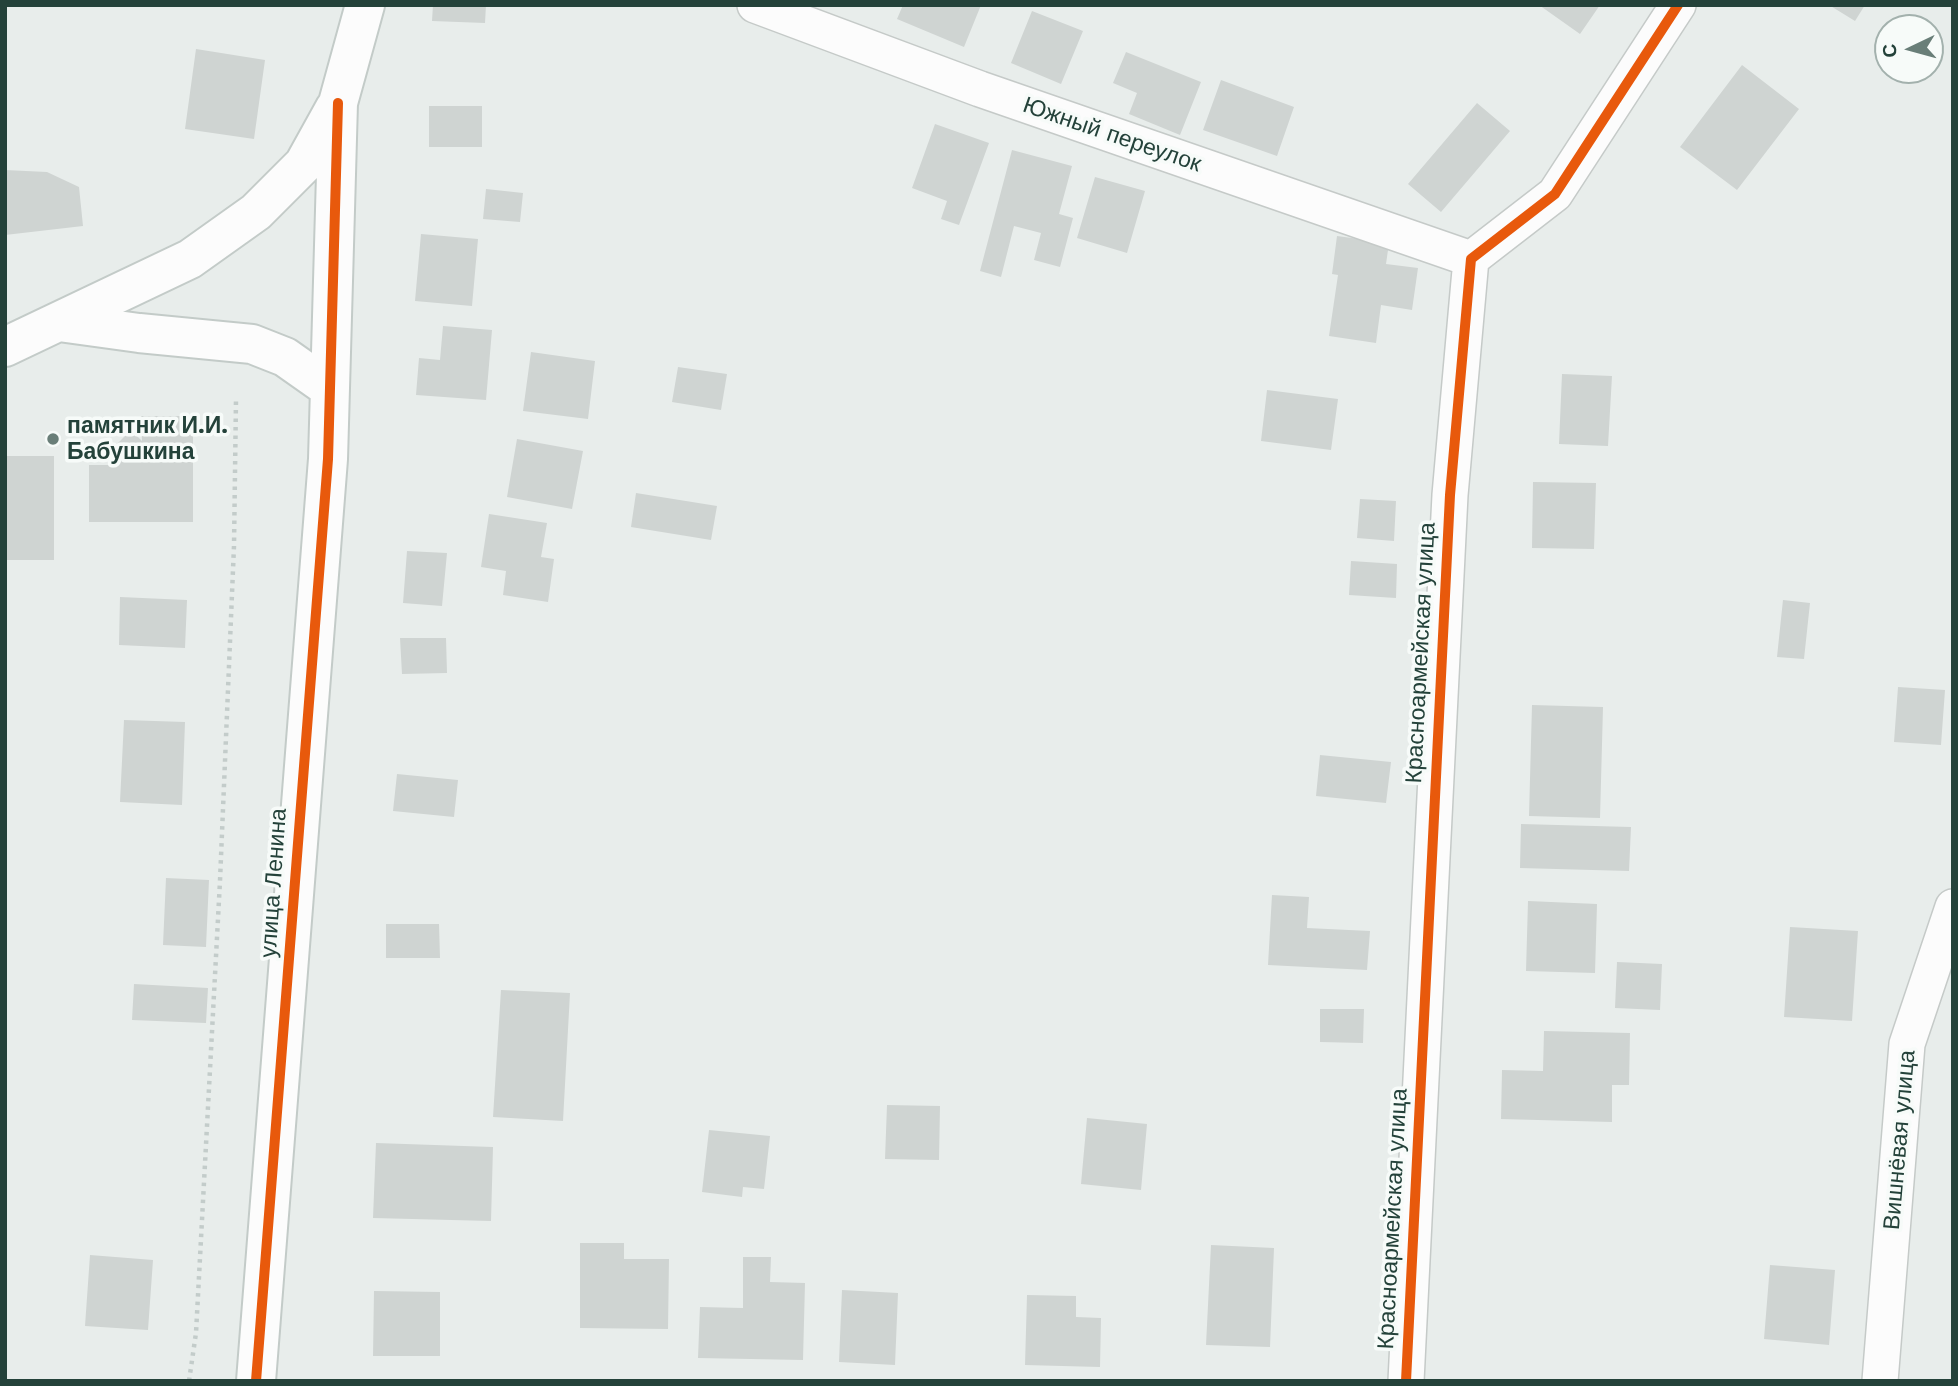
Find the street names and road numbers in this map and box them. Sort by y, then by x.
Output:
street label: Южный переулок [1019,92,1205,178]
street label: Красноармейская улица [1400,522,1442,784]
street label: улица Ленина [255,807,293,959]
street label: Вишнёвая улица [1878,1049,1922,1231]
street label: Красноармейская улица [1372,1088,1414,1350]

